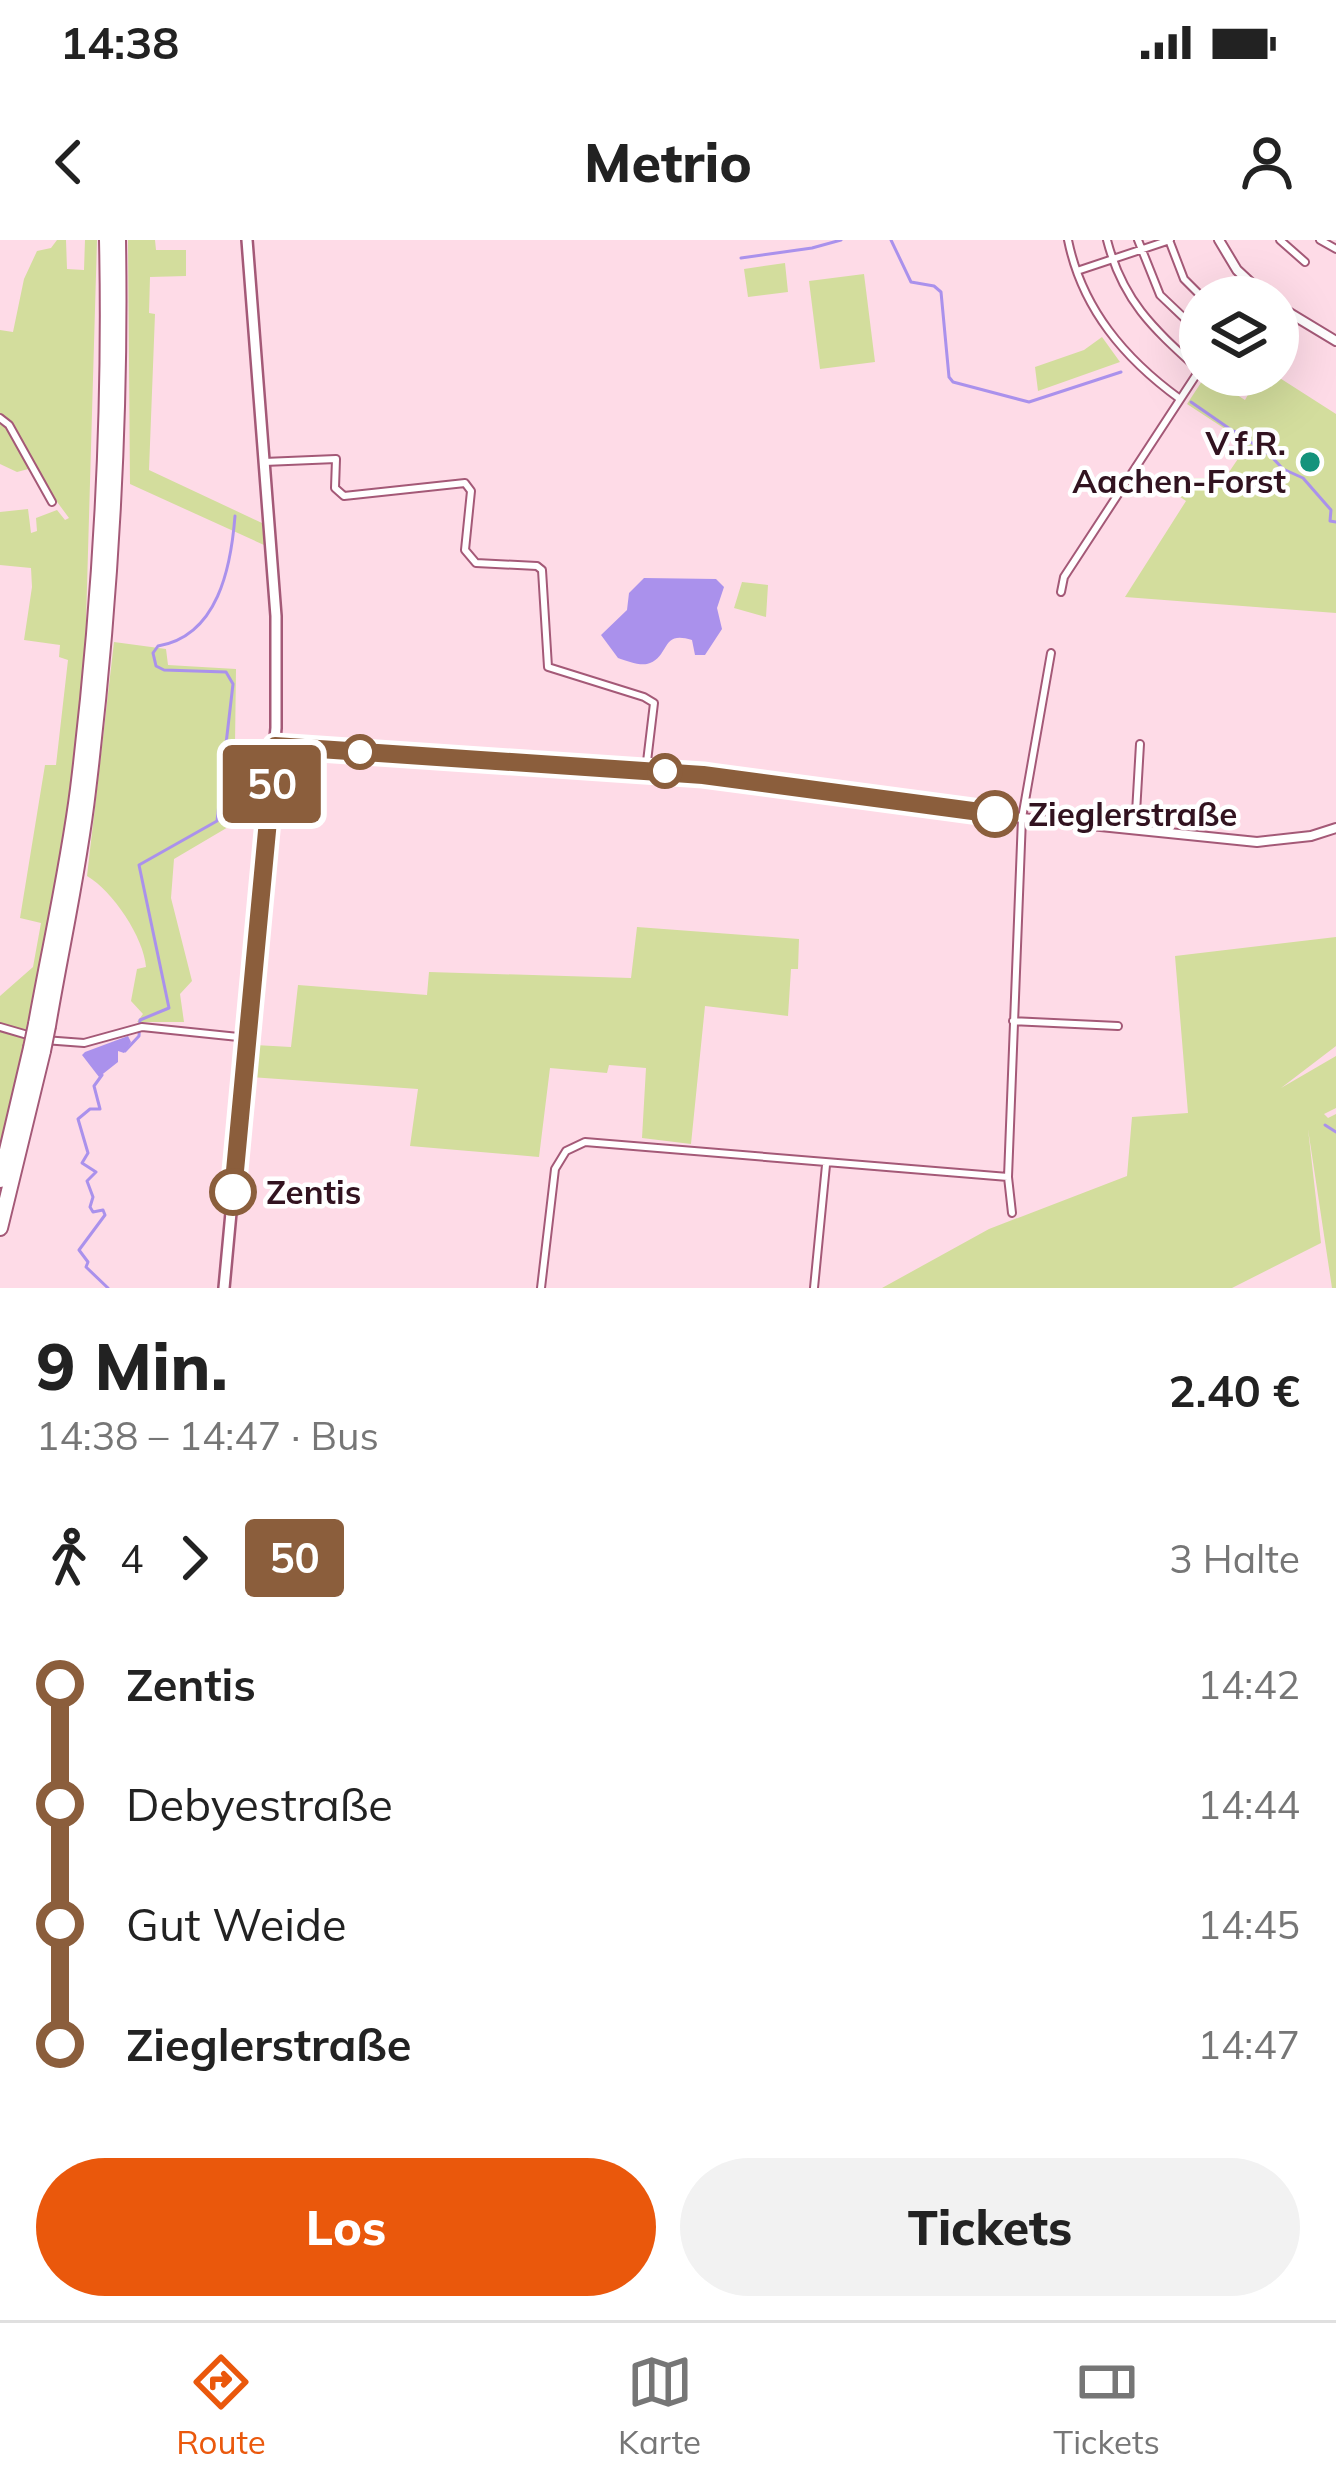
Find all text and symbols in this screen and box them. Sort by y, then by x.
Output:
text: 14:38 [60,14,179,70]
text: Metrio [584,128,752,196]
icon: back [36,129,102,195]
icon: person [1234,129,1300,195]
map controls [1179,276,1299,396]
button: layers [1179,276,1299,396]
place label: V.f.R. Aachen-Forst [1072,422,1286,501]
marker: V.f.R. Aachen-Forst [1297,449,1323,475]
unlabelled marker [344,736,376,768]
line badge: 50 [218,745,326,823]
unlabelled marker [649,755,681,787]
text: 50 [247,757,297,810]
marker: Zieglerstraße [973,792,1017,836]
place label: Zieglerstraße [1028,793,1237,834]
marker: Zentis [211,1170,255,1214]
place label: Zentis [266,1171,361,1212]
text: 9 Min. [36,1324,228,1407]
text: 2.40 € [1169,1362,1300,1418]
text: 14:38 – 14:47 · Bus [36,1411,379,1460]
icon: walk [36,1525,102,1591]
icon: forward [161,1525,227,1591]
text: 50 [269,1531,320,1584]
text: 4 [120,1534,143,1583]
text: 3 Halte [1169,1534,1300,1583]
text: Zentis [126,1656,256,1712]
text: 14:42 [1198,1660,1300,1709]
text: Debyestraße [126,1776,393,1832]
text: 14:44 [1198,1780,1300,1829]
text: Gut Weide [126,1896,346,1952]
text: 14:45 [1198,1900,1300,1949]
text: Zieglerstraße [126,2016,411,2072]
text: 14:47 [1198,2020,1300,2069]
button: Los [36,2158,656,2296]
button: Tickets [680,2158,1300,2296]
tab: Route [176,2349,266,2462]
tab: Karte [618,2349,701,2462]
tab: Tickets [1053,2349,1160,2462]

